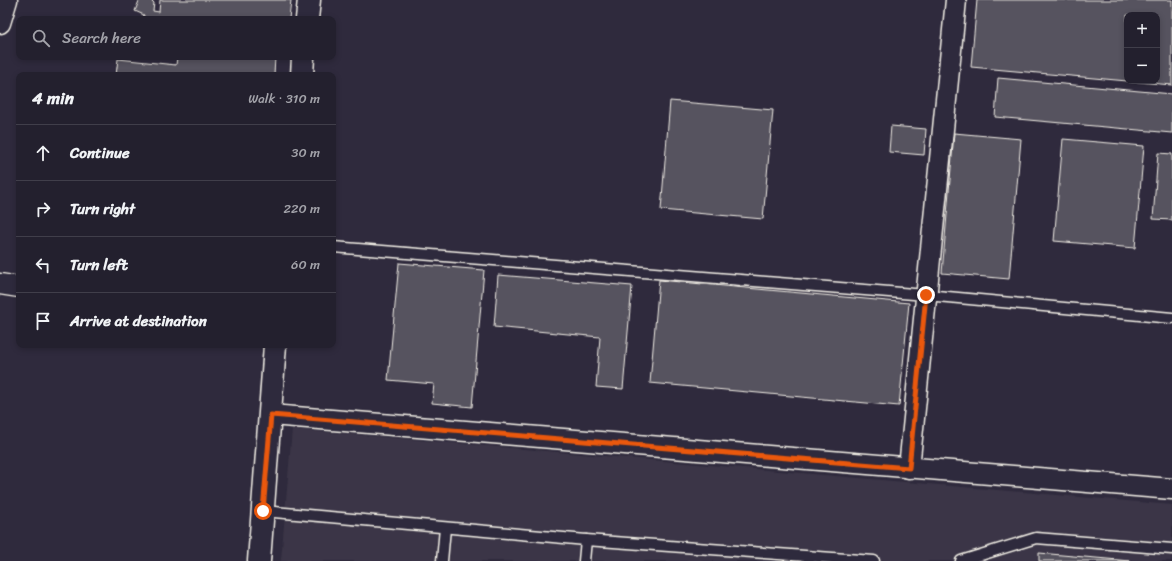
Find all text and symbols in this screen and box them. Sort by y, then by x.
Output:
map controls [1124,12,1160,84]
button: + [1124,12,1160,48]
search box [16,16,336,60]
text: Search here [62,25,141,51]
icon: search [30,27,52,49]
button: − [1124,48,1160,84]
text: 4 min [32,83,74,113]
text: Walk · 310 m [248,87,320,110]
text: Continue [70,140,130,166]
text: 30 m [291,141,320,164]
icon: ahead [32,142,54,164]
text: Turn right [70,196,135,222]
text: 220 m [283,197,320,220]
icon: right [32,198,54,220]
text: Turn left [70,252,128,278]
text: 60 m [291,253,320,276]
icon: left [32,254,54,276]
route end [917,286,935,304]
text: Arrive at destination [70,308,207,334]
icon: arrive [32,310,54,332]
route start [254,502,272,520]

